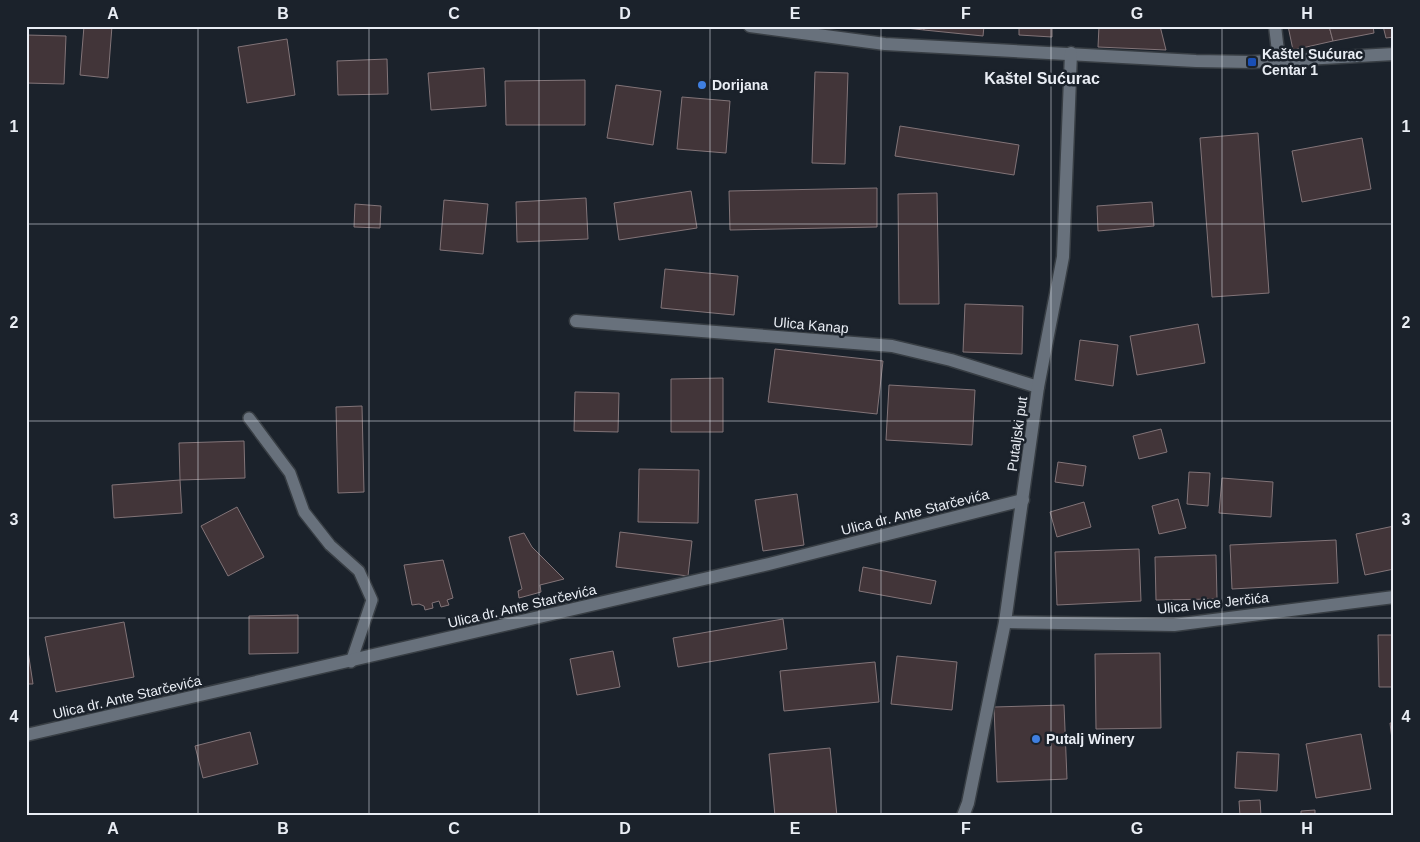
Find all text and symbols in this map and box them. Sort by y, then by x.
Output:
text: A [107,5,119,22]
text: B [277,5,289,22]
text: C [448,5,460,22]
text: D [619,5,631,22]
text: E [790,5,801,22]
text: F [961,5,971,22]
text: G [1131,5,1143,22]
text: H [1301,5,1313,22]
place label: Kaštel Sućurac Centar 1 [1262,46,1363,78]
marker: Kaštel Sućurac Centar 1 [1246,56,1258,68]
district label: Kaštel Sućurac [984,70,1100,87]
place label: Dorijana [712,77,768,93]
marker: Dorijana [696,79,708,91]
text: 1 [10,118,19,135]
text: 1 [1402,118,1411,135]
text: 2 [10,314,19,331]
street label: Ulica Kanap [773,314,850,336]
text: 2 [1402,314,1411,331]
street label: Putaljski put [1004,395,1030,472]
street label: Ulica dr. Ante Starčevića [839,486,991,538]
text: 3 [10,511,19,528]
text: 3 [1402,511,1411,528]
street label: Ulica dr. Ante Starčevića [446,581,598,631]
street label: Ulica Ivice Jerčića [1156,589,1270,617]
street label: Ulica dr. Ante Starčevića [51,672,203,722]
text: 4 [10,708,19,725]
text: 4 [1402,708,1411,725]
place label: Putalj Winery [1046,731,1135,747]
marker: Putalj Winery [1030,733,1042,745]
text: A [107,820,119,837]
text: B [277,820,289,837]
text: C [448,820,460,837]
text: D [619,820,631,837]
text: E [790,820,801,837]
text: F [961,820,971,837]
text: G [1131,820,1143,837]
text: H [1301,820,1313,837]

